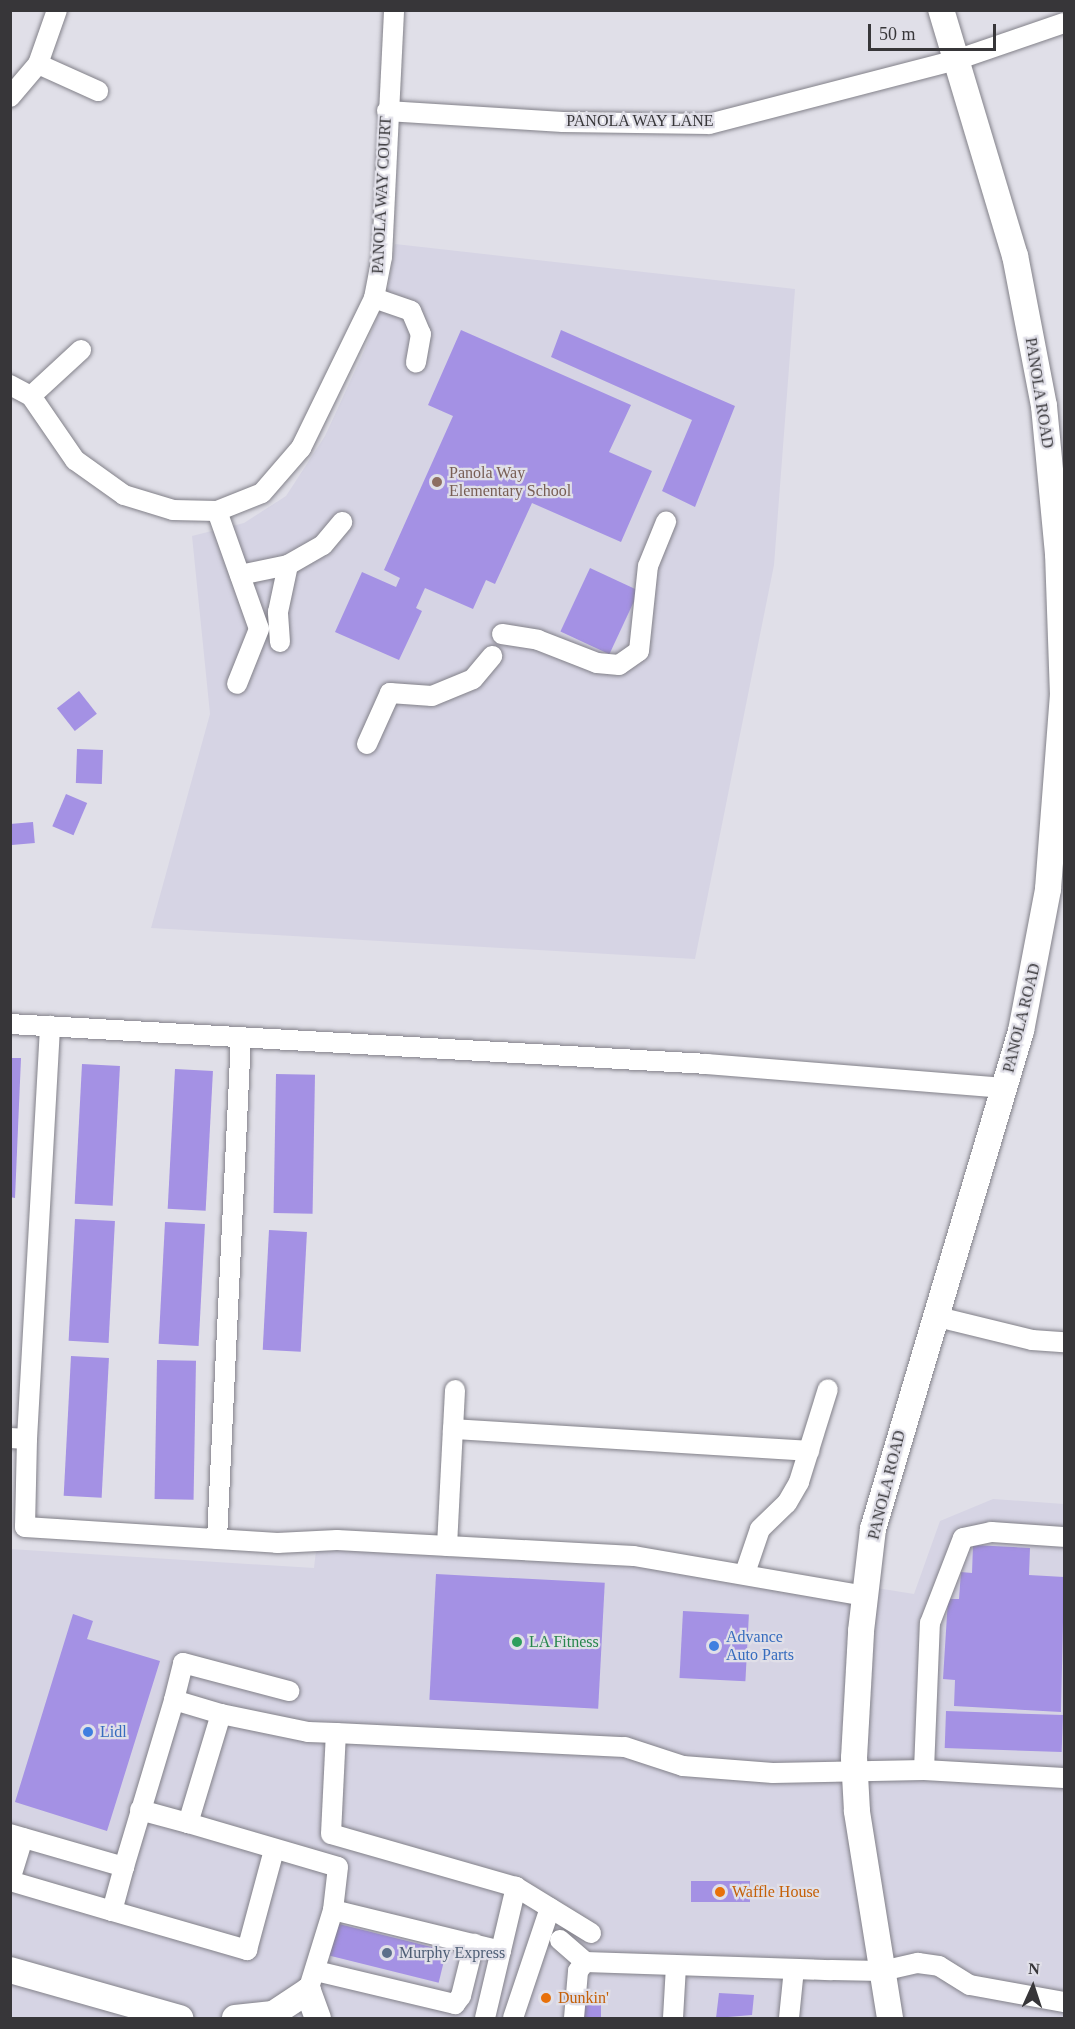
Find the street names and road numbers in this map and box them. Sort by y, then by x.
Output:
street label: PANOLA WAY LANE [565,111,715,131]
street label: PANOLA WAY COURT [368,115,396,275]
street label: PANOLA ROAD [1021,336,1057,450]
street label: PANOLA ROAD [999,961,1045,1075]
street label: PANOLA ROAD [864,1428,910,1542]

